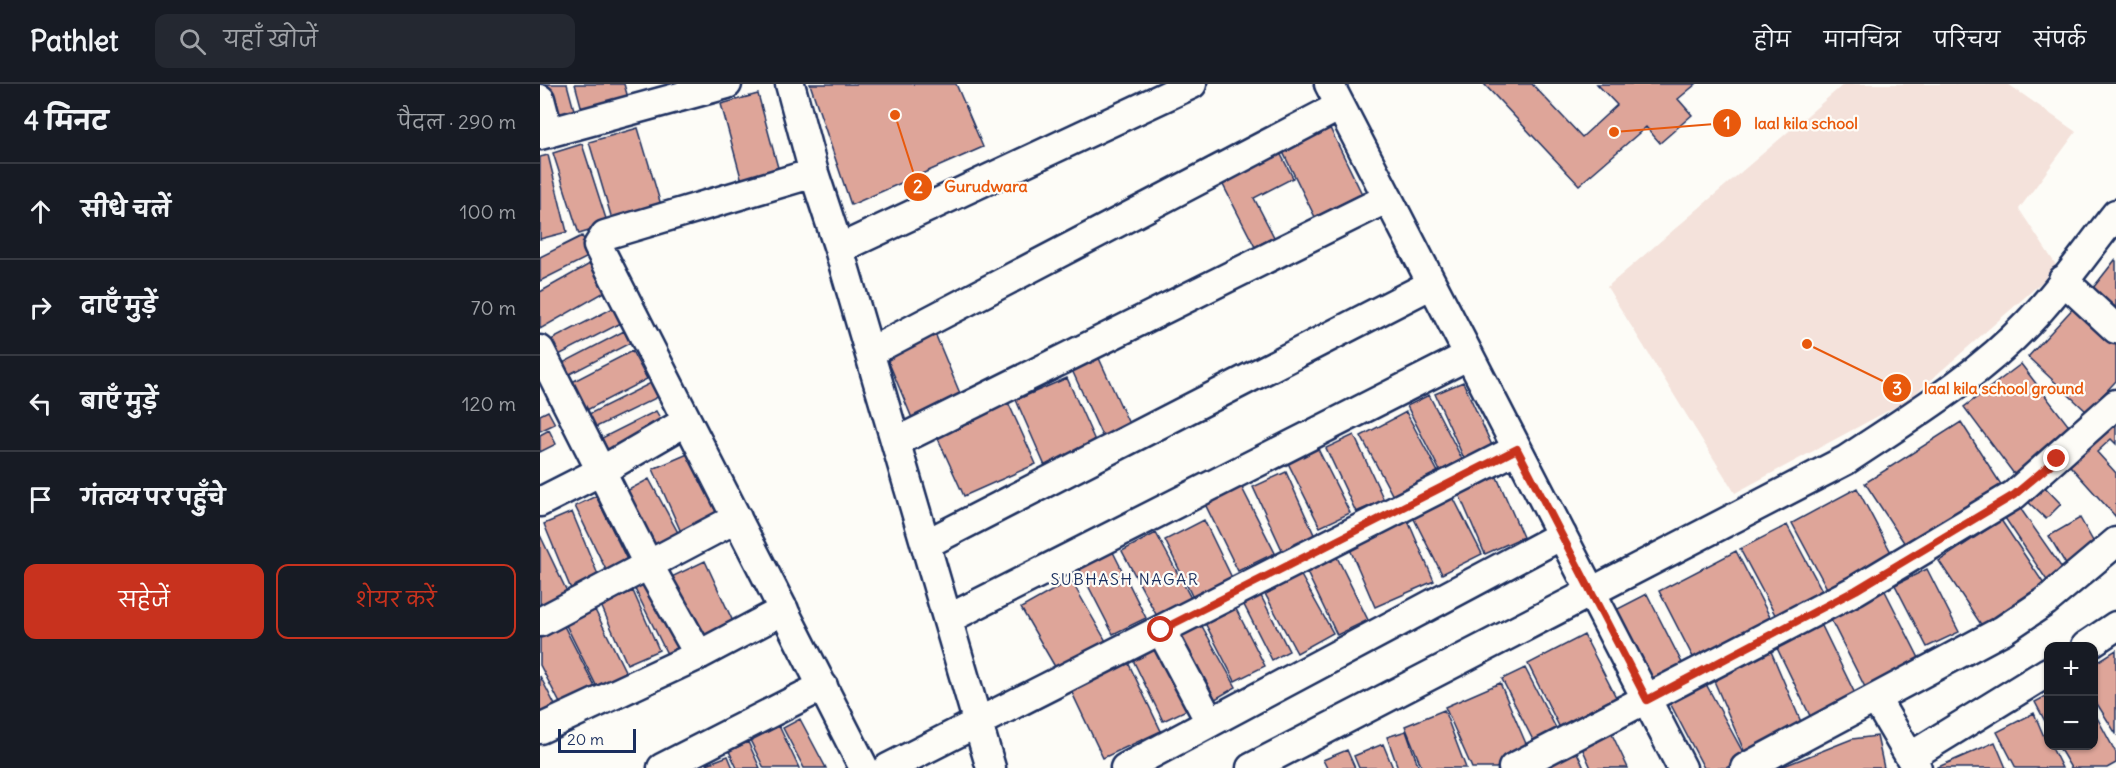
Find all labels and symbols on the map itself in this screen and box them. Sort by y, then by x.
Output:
callout: laal kila school [1712,106,1870,140]
text: 1 [1723,111,1731,134]
text: laal kila school [1754,113,1858,133]
callout: Gurudwara [903,170,1040,204]
text: 2 [913,175,923,198]
text: Gurudwara [944,176,1028,196]
callout: laal kila school ground [1882,371,2096,405]
text: 3 [1892,377,1902,400]
text: laal kila school ground [1924,378,2084,399]
route end [2043,445,2069,471]
district label: SUBHASH NAGAR [1050,569,1200,589]
route start [1147,616,1173,642]
scale bar [558,726,636,754]

